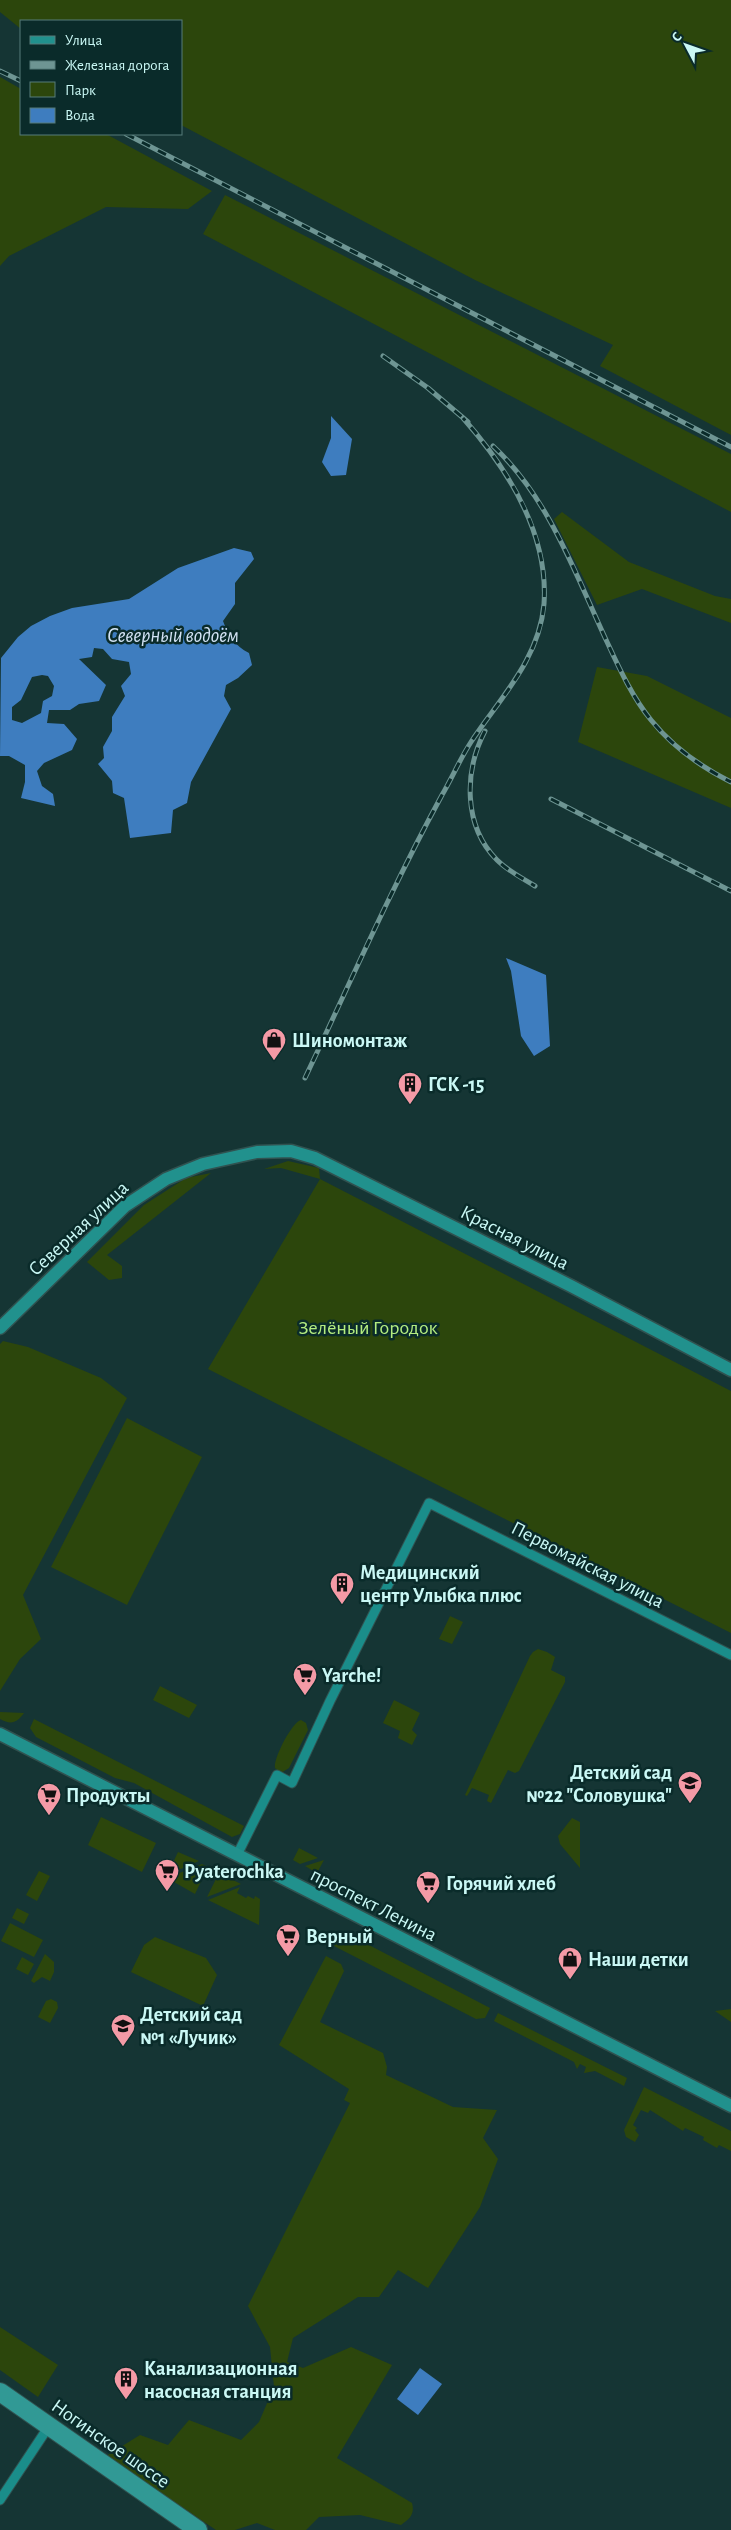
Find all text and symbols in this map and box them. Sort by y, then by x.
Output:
legend [20,20,182,135]
north arrow [661,20,711,70]
text: С [669,29,685,45]
text: Улица [65,33,102,48]
text: Железная дорога [65,58,170,73]
text: Парк [65,83,96,98]
text: Вода [65,108,95,123]
water label: Северный водоём [107,625,239,647]
shop icon: Шиномонтаж [261,1027,287,1061]
place label: Шиномонтаж [292,1031,408,1051]
building icon: ГСК -15 [397,1071,423,1105]
place label: ГСК -15 [428,1075,484,1095]
street label: Северная улица [25,1178,132,1280]
street label: Красная улица [457,1202,572,1274]
park label: Зелёный Городок [298,1318,438,1338]
street label: Первомайская улица [508,1518,667,1612]
place label: Медицинский центр Улыбка плюс [360,1563,522,1606]
building icon: Медицинский центр Улыбка плюс [329,1571,355,1605]
supermarket icon: Yarche! [292,1662,318,1696]
place label: Yarche! [322,1666,381,1686]
place label: Детский сад №22 "Соловушка" [526,1763,672,1806]
school or university icon: Детский сад №22 "Соловушка" [677,1770,703,1804]
supermarket icon: Продукты [36,1782,62,1816]
place label: Продукты [66,1786,150,1806]
supermarket icon: Pyaterochka [154,1858,180,1892]
place label: Pyaterochka [184,1862,284,1882]
street label: проспект Ленина [307,1864,440,1945]
supermarket icon: Горячий хлеб [415,1870,441,1904]
place label: Горячий хлеб [446,1874,556,1894]
supermarket icon: Верный [275,1923,301,1957]
place label: Верный [306,1927,373,1947]
shop icon: Наши детки [557,1946,583,1980]
place label: Наши детки [588,1950,689,1970]
place label: Детский сад №1 «Лучик» [140,2005,242,2048]
school or university icon: Детский сад №1 «Лучик» [110,2013,136,2047]
place label: Канализационная насосная станция [144,2359,297,2402]
building icon: Канализационная насосная станция [113,2366,139,2400]
street label: Ногинское шоссе [48,2396,173,2492]

